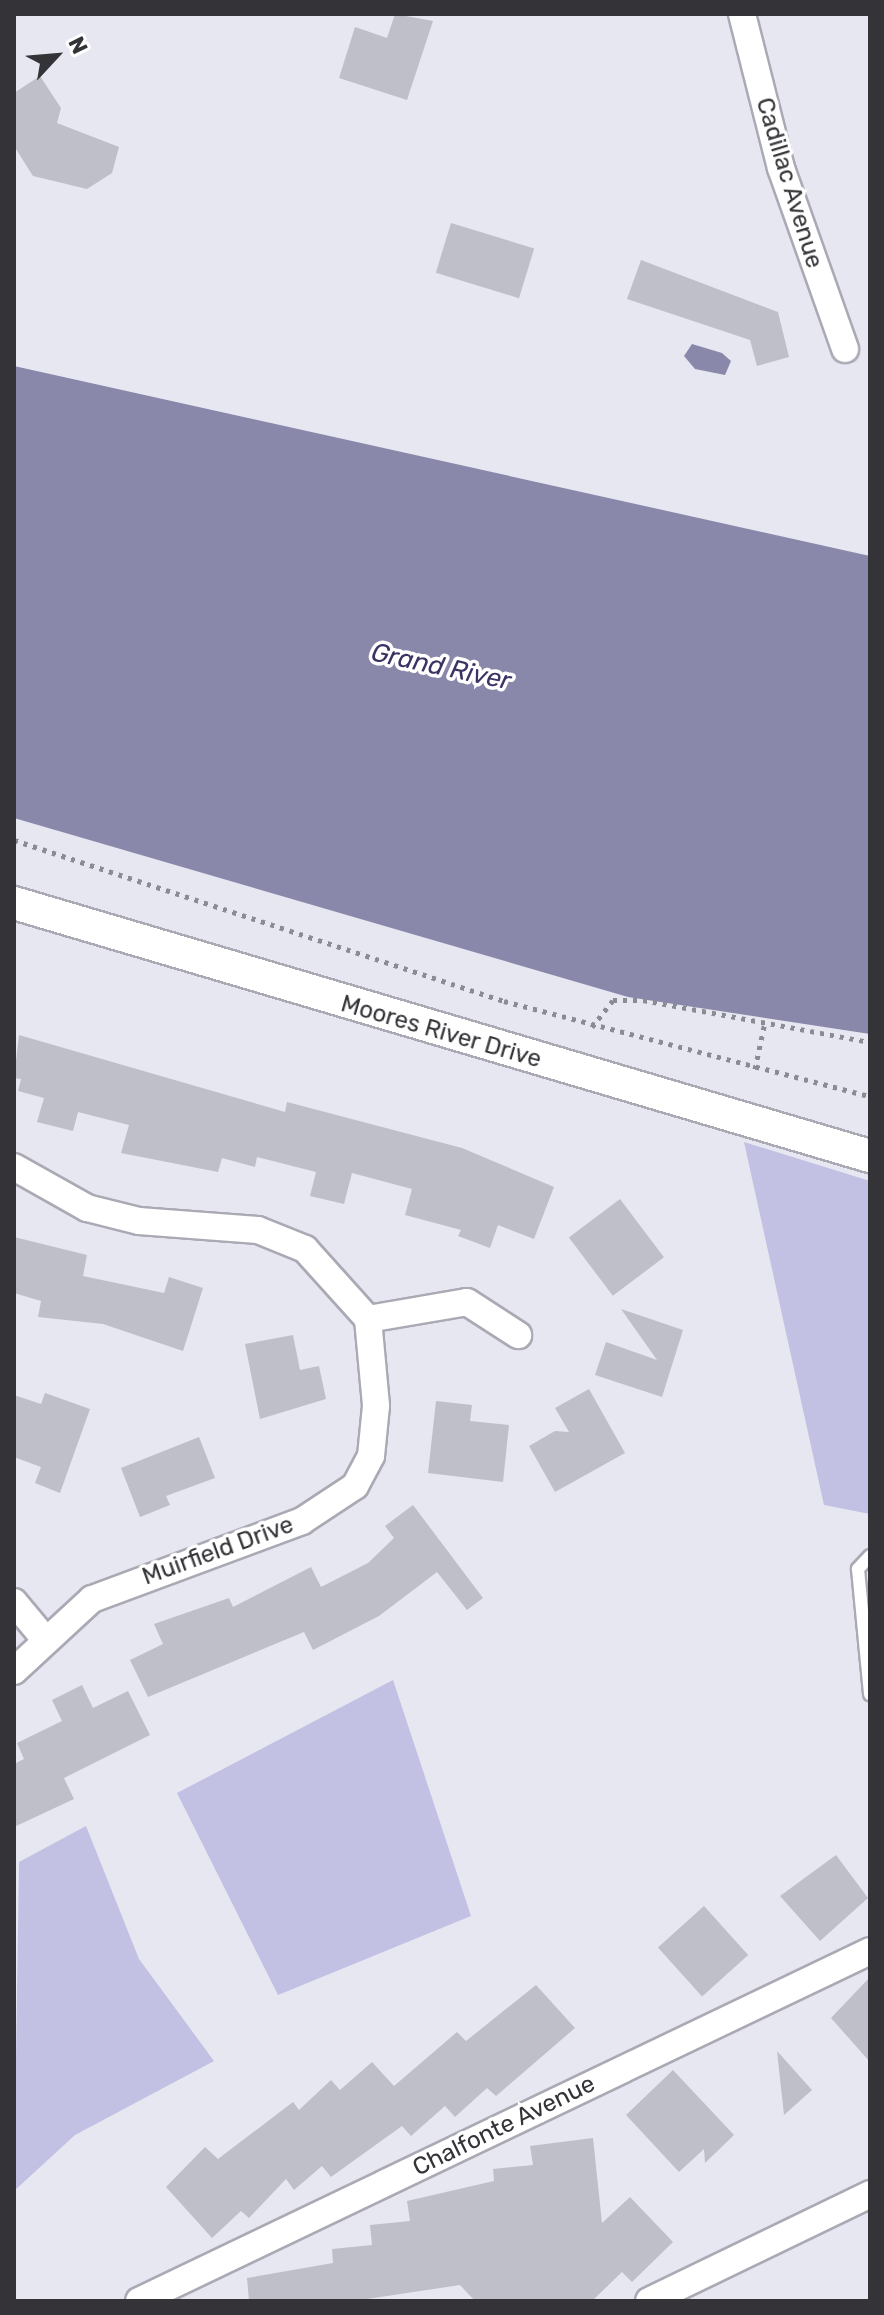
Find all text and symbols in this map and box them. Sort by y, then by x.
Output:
north arrow [16,16,96,96]
text: N [62,32,94,58]
street label: Cadillac Avenue [749,94,829,272]
water label: Grand River [368,637,514,697]
street label: Moores River Drive [337,990,545,1074]
street label: Muirfield Drive [138,1510,298,1592]
street label: Chalfonte Avenue [408,2069,600,2183]

